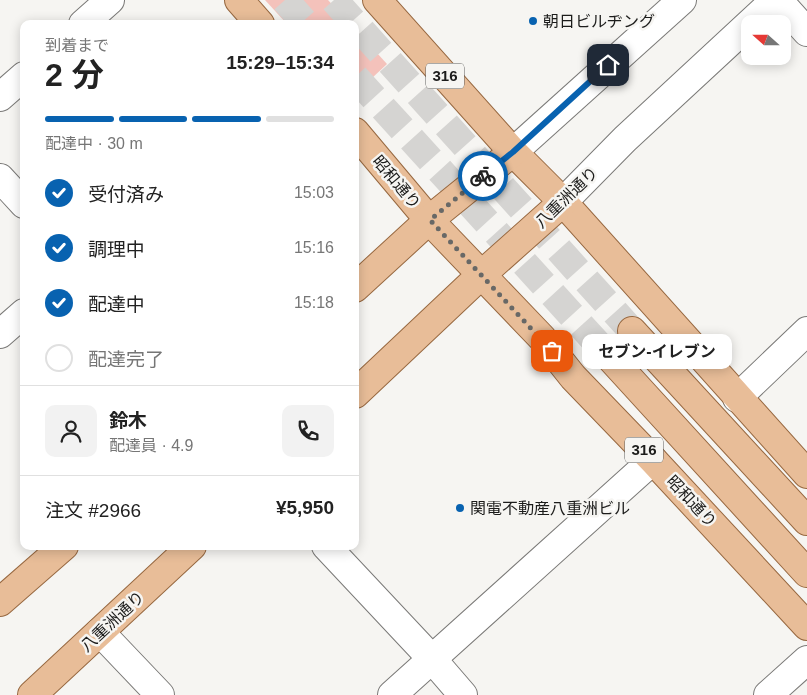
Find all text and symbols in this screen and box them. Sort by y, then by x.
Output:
place label: 朝日ビルヂング [543,13,655,30]
marker: 朝日ビルヂング [527,15,539,27]
north arrow [741,15,791,65]
map controls [741,15,791,65]
text: 到着まで [45,37,109,54]
pin [587,44,629,86]
icon: home [594,51,622,79]
text: 15:29–15:34 [226,52,334,73]
text: 2 分 [45,57,104,93]
road number: 316 [426,64,464,88]
text: 配達中 · 30 m [45,135,143,152]
courier [458,151,508,201]
street label: 昭和通り [370,152,424,212]
icon: bike [469,162,497,190]
street label: 八重洲通り [532,163,601,231]
icon: check [45,179,73,207]
text: 受付済み [88,184,164,205]
text: 15:03 [294,184,334,201]
icon: check [45,234,73,262]
text: 調理中 [88,239,145,260]
text: 15:16 [294,239,334,256]
icon: check [45,289,73,317]
text: 配達中 [88,294,145,315]
text: 15:18 [294,294,334,311]
pin [531,330,573,372]
callout: セブン-イレブン [582,334,732,368]
icon: bag [538,337,566,365]
text: セブン-イレブン [598,343,716,360]
text: 配達完了 [88,349,164,370]
button: person [45,405,97,457]
button: phone [282,405,334,457]
text: 鈴木 [109,410,147,431]
text: 配達員 · 4.9 [109,437,193,454]
road number: 316 [625,438,663,462]
street label: 昭和通り [664,472,720,531]
text: ¥5,950 [276,497,334,518]
text: 注文 #2966 [45,500,141,521]
place label: 関電不動産八重洲ビル [470,500,630,517]
marker: 関電不動産八重洲ビル [454,502,466,514]
street label: 八重洲通り [77,588,147,655]

